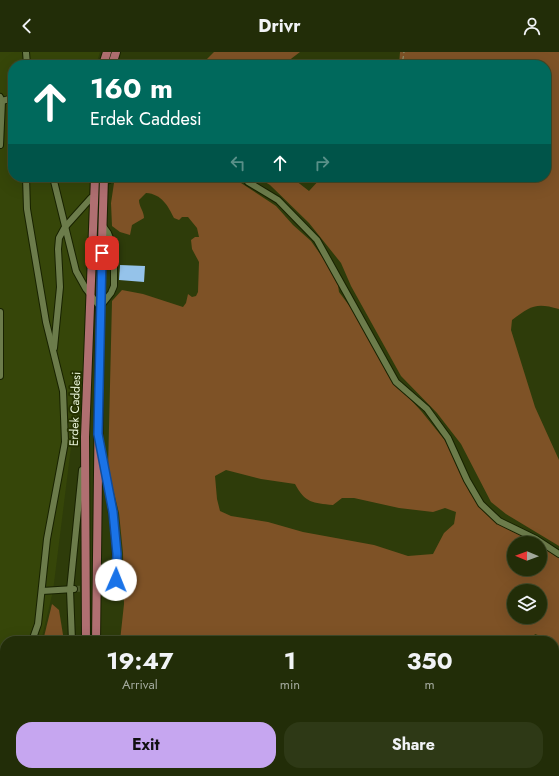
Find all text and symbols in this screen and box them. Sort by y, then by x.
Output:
text: Drivr [258,13,301,39]
icon: back [16,15,38,37]
icon: person [521,15,543,37]
text: 160 m [90,68,173,109]
icon: ahead [24,76,76,128]
text: Erdek Caddesi [90,106,202,132]
icon: left [227,152,249,174]
icon: ahead [269,152,291,174]
icon: right [311,152,333,174]
pin [85,236,119,270]
icon: arrive [91,242,113,264]
street label: Erdek Caddesi [65,371,85,447]
north arrow [507,536,547,576]
map controls [507,536,547,624]
position arrow [95,559,137,601]
button: layers [507,584,547,624]
text: 19:47 [106,643,174,678]
text: 1 [284,643,296,678]
text: 350 [406,643,453,678]
text: Arrival [122,675,158,694]
text: min [280,675,300,694]
text: m [425,675,435,694]
button: Exit [16,722,276,768]
button: Share [284,722,543,768]

